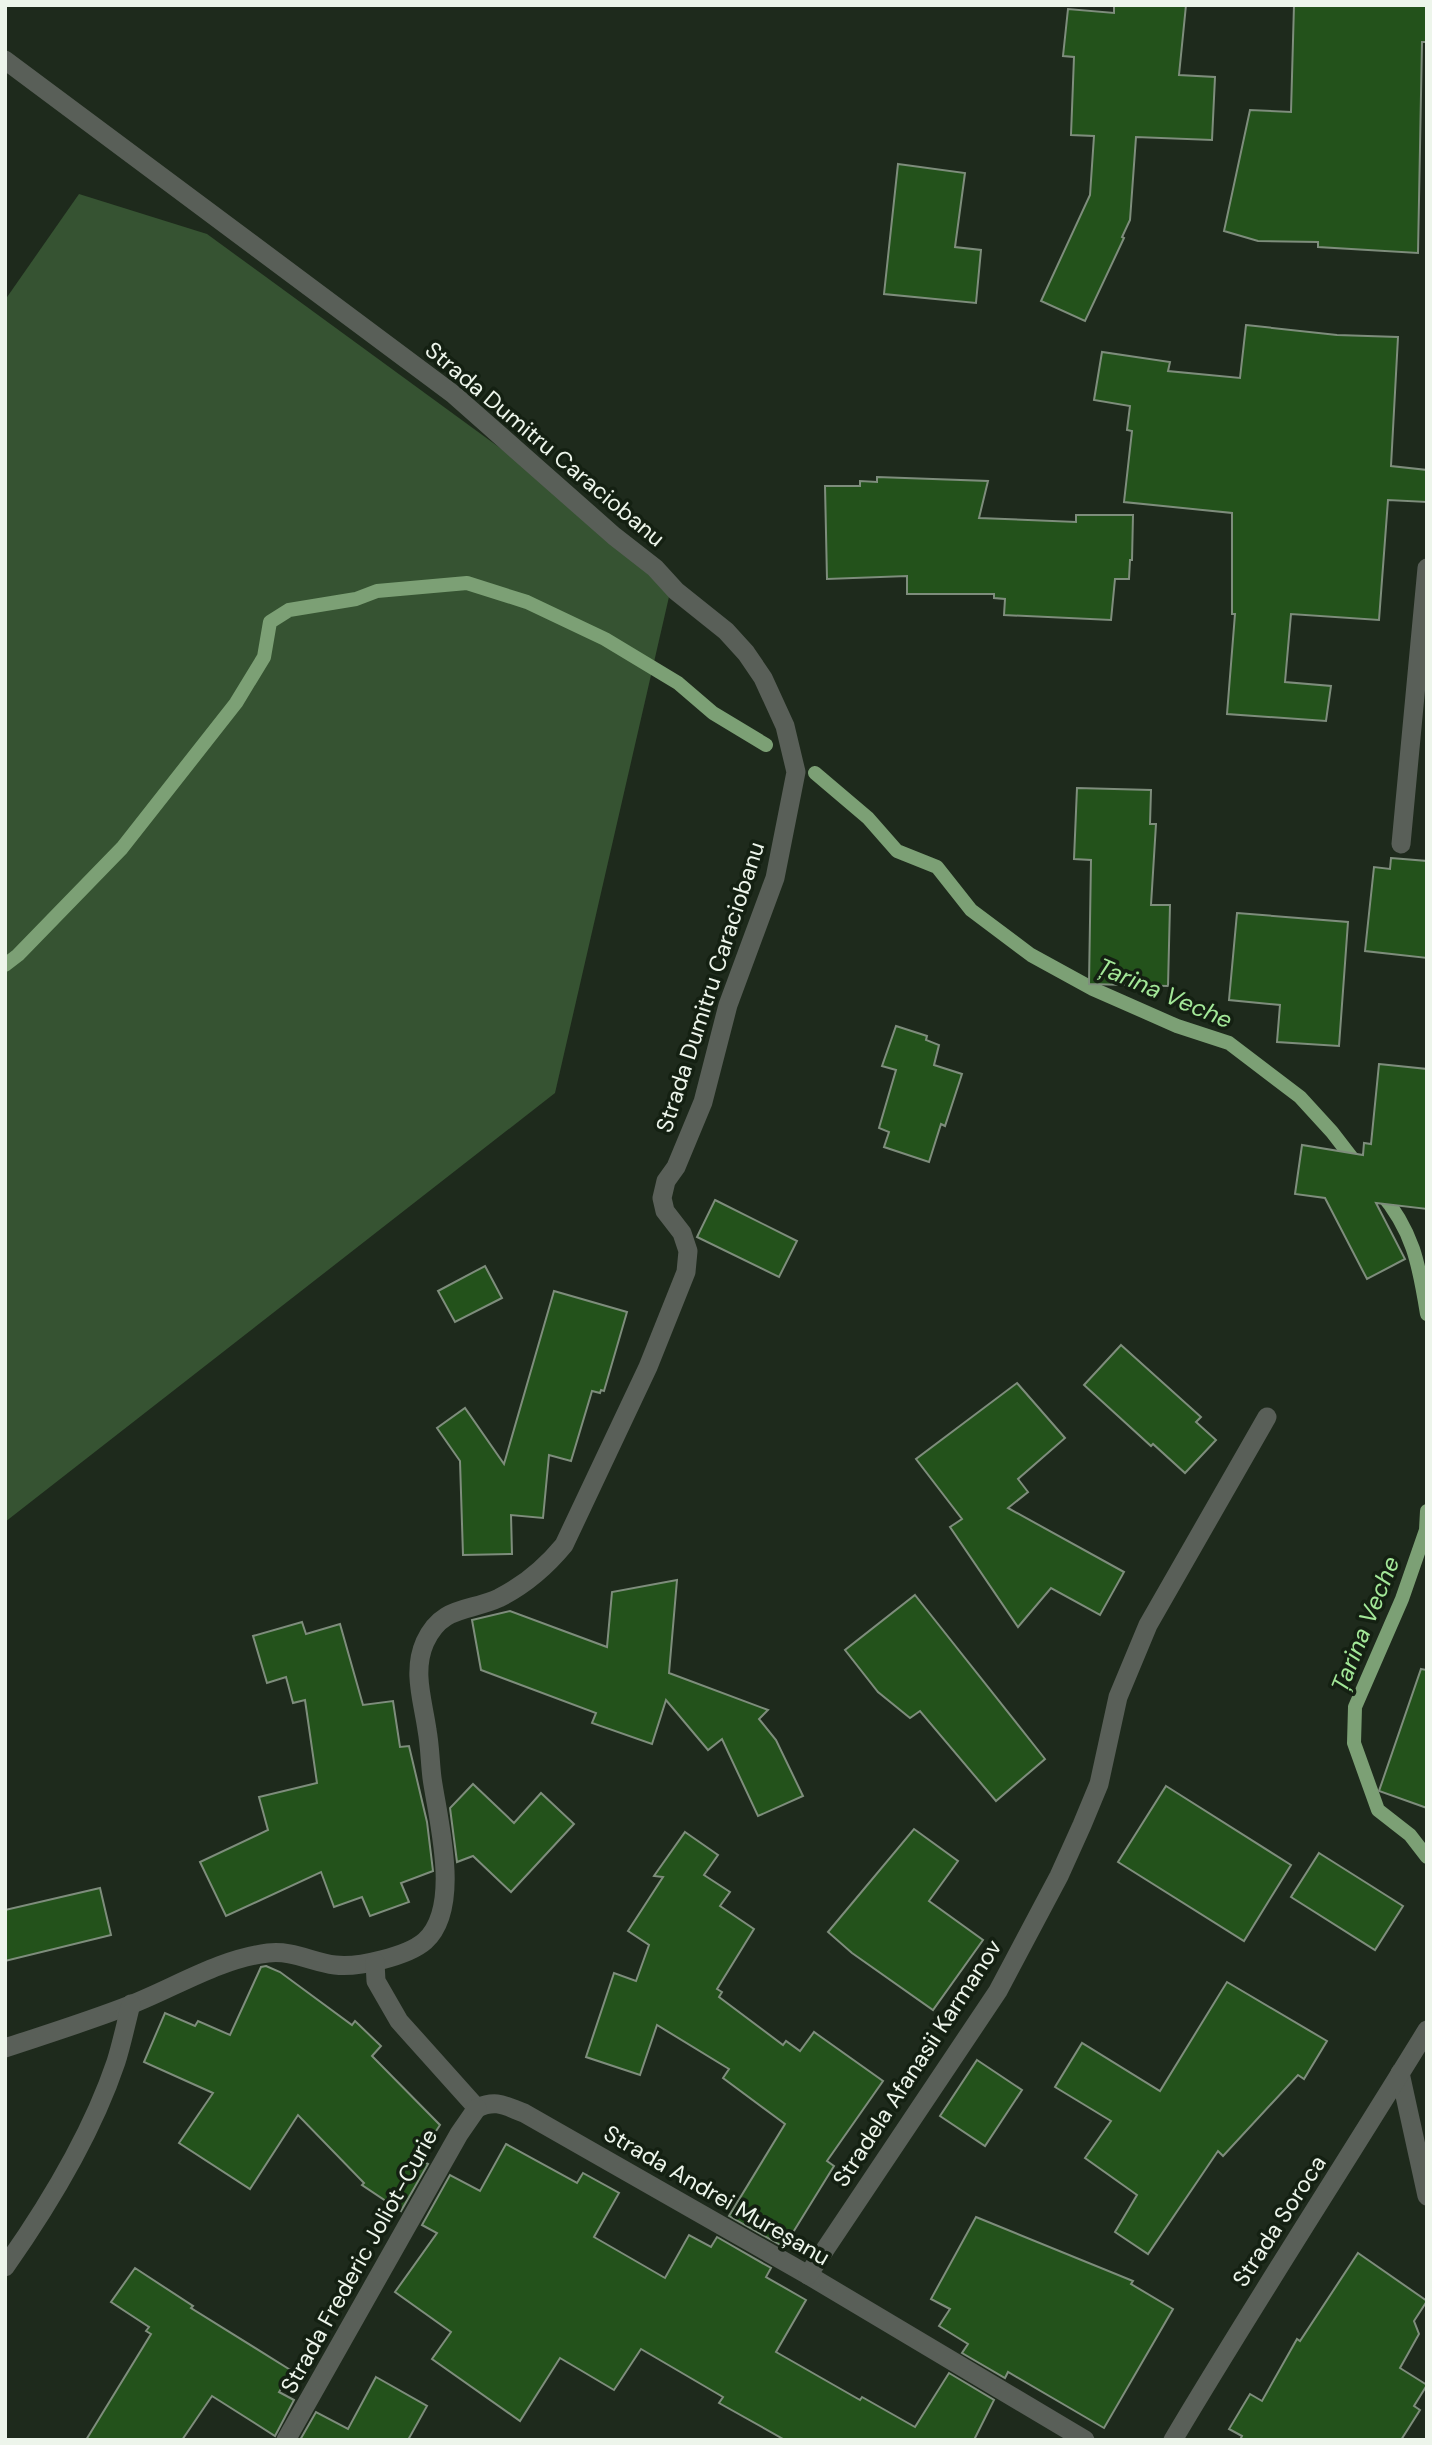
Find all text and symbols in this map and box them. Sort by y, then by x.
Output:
street label: Strada Dumitru Caraciobanu [419,335,671,553]
street label: Strada Dumitru Caraciobanu [649,838,771,1136]
water label: Țarina Veche [1093,951,1237,1035]
water label: Țarina Veche [1324,1552,1406,1696]
street label: Stradela Afanasii Karmanov [826,1934,1008,2192]
street label: Strada Andrei Mureșanu [599,2118,835,2272]
street label: Strada Frederic Joliot-Curie [274,2123,444,2399]
street label: Strada Soroca [1225,2150,1333,2292]

